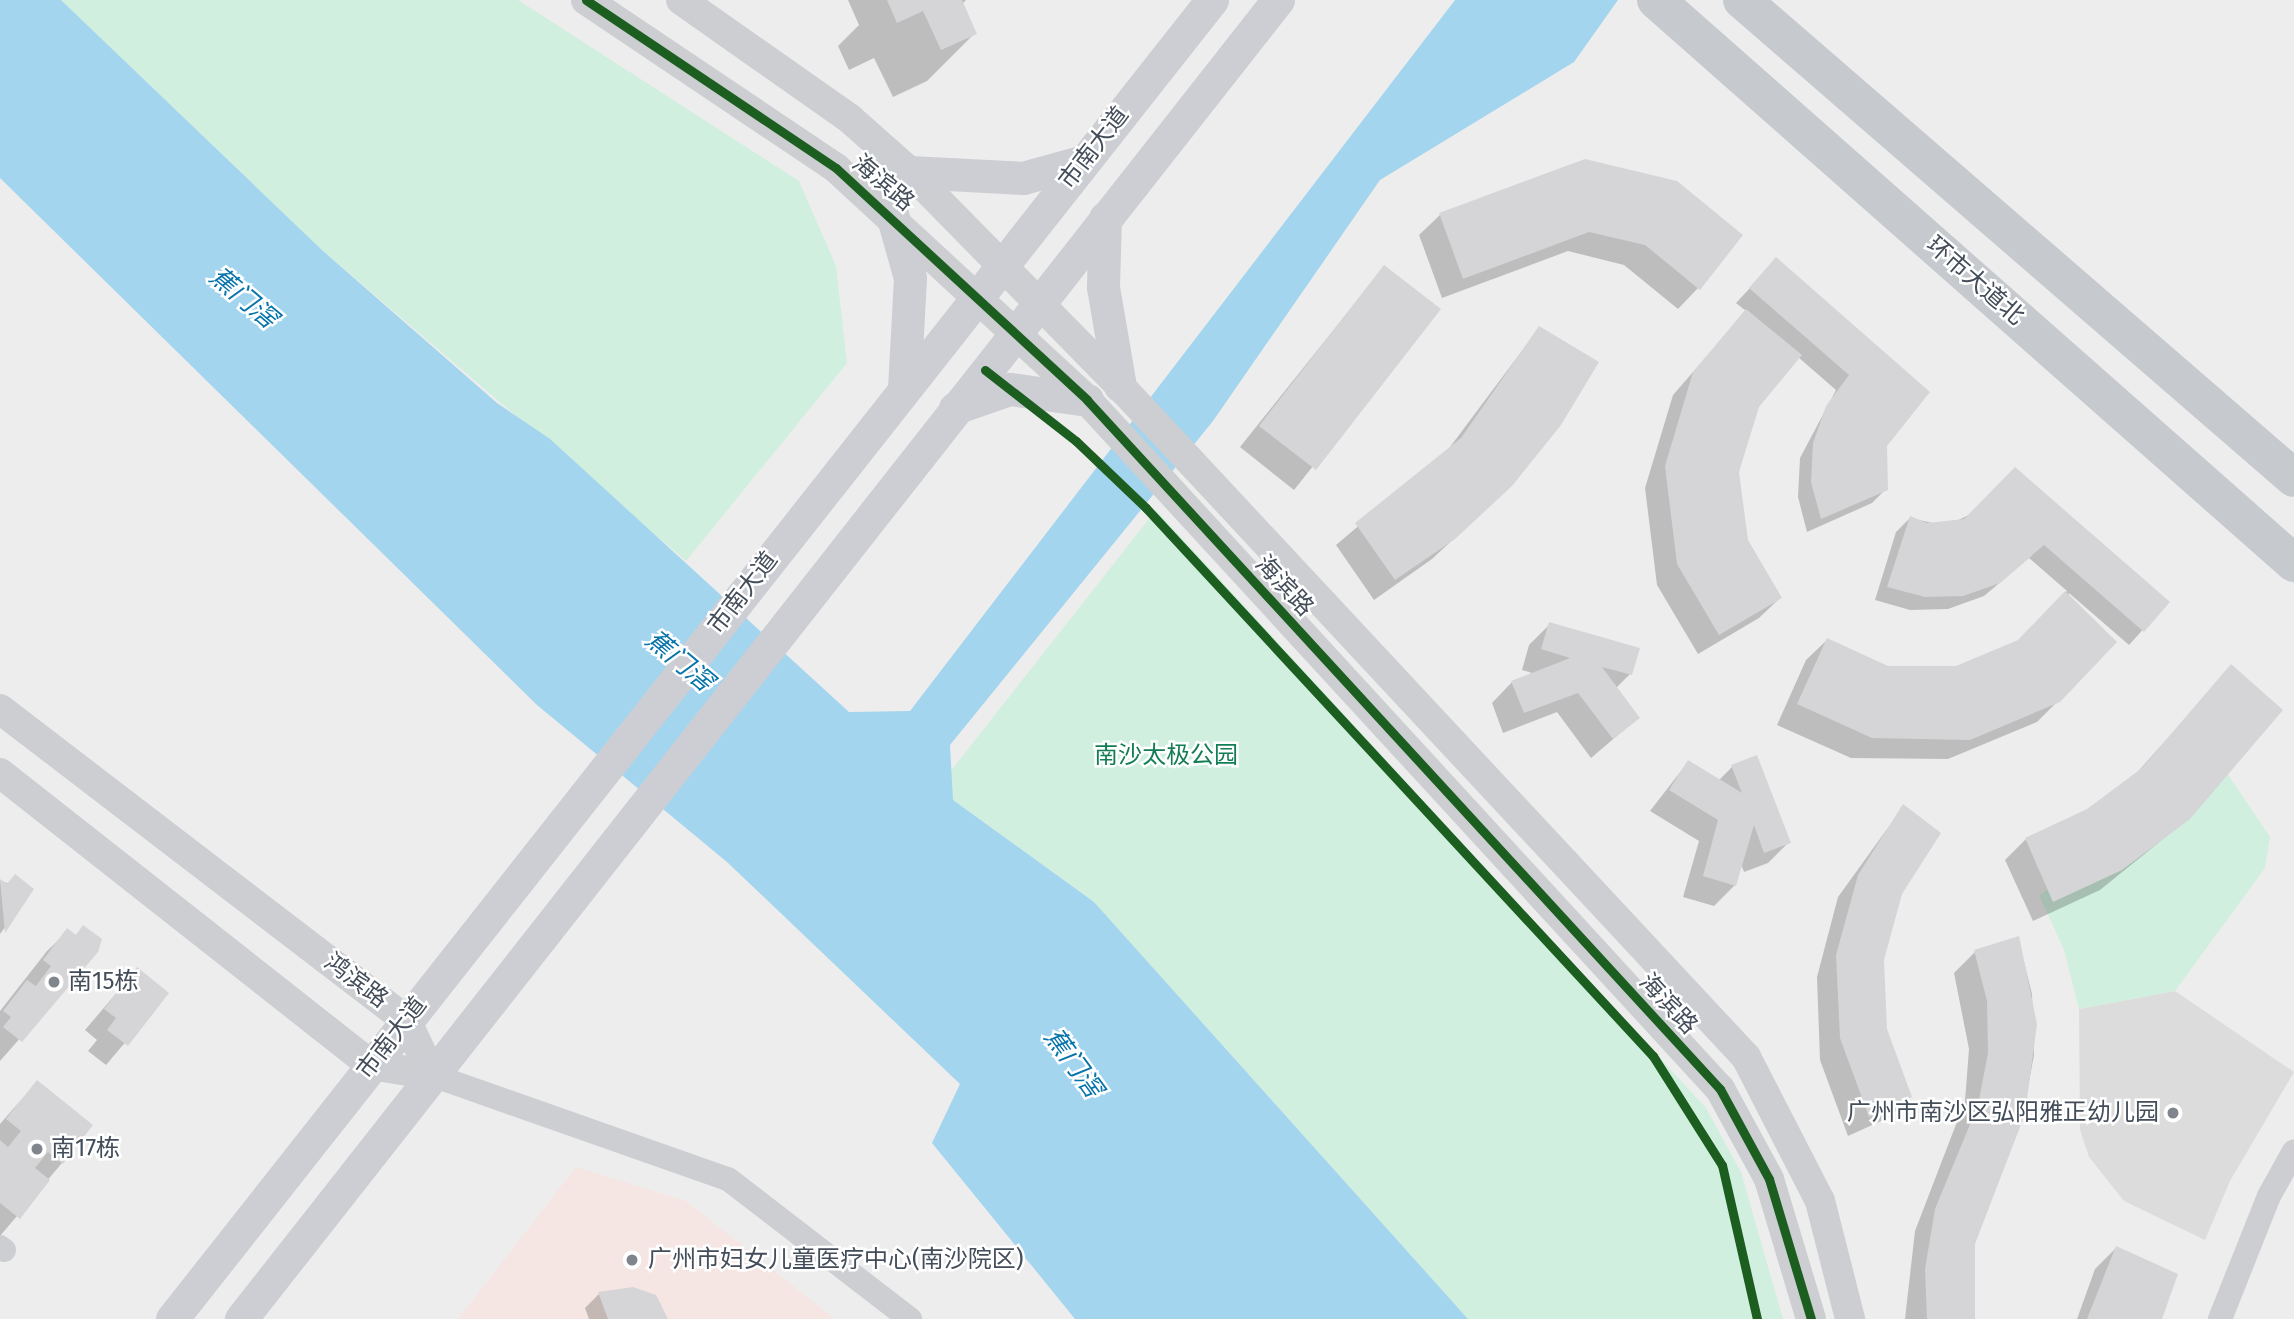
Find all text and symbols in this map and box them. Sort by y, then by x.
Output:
street label: 市南大道 [1053,101,1135,195]
street label: 海滨路 [846,149,920,217]
street label: 环市大道北 [1920,231,2030,331]
water label: 蕉门滘 [203,261,283,335]
street label: 市南大道 [702,546,784,640]
street label: 海滨路 [1249,550,1319,622]
water label: 蕉门滘 [639,624,719,698]
park label: 南沙太极公园 [1094,742,1238,770]
street label: 鸿滨路 [319,948,393,1014]
place label: 南15栋 [68,968,138,996]
street label: 海滨路 [1633,968,1703,1040]
marker: 南15栋 [46,974,62,990]
street label: 市南大道 [351,991,433,1085]
water label: 蕉门滘 [1037,1022,1109,1104]
place label: 广州市南沙区弘阳雅正幼儿园 [1847,1099,2159,1127]
marker: 广州市南沙区弘阳雅正幼儿园 [2165,1105,2181,1121]
place label: 南17栋 [51,1135,120,1163]
marker: 南17栋 [29,1141,45,1157]
place label: 广州市妇女儿童医疗中心(南沙院区) [648,1246,1024,1274]
marker: 广州市妇女儿童医疗中心(南沙院区) [622,1250,642,1270]

